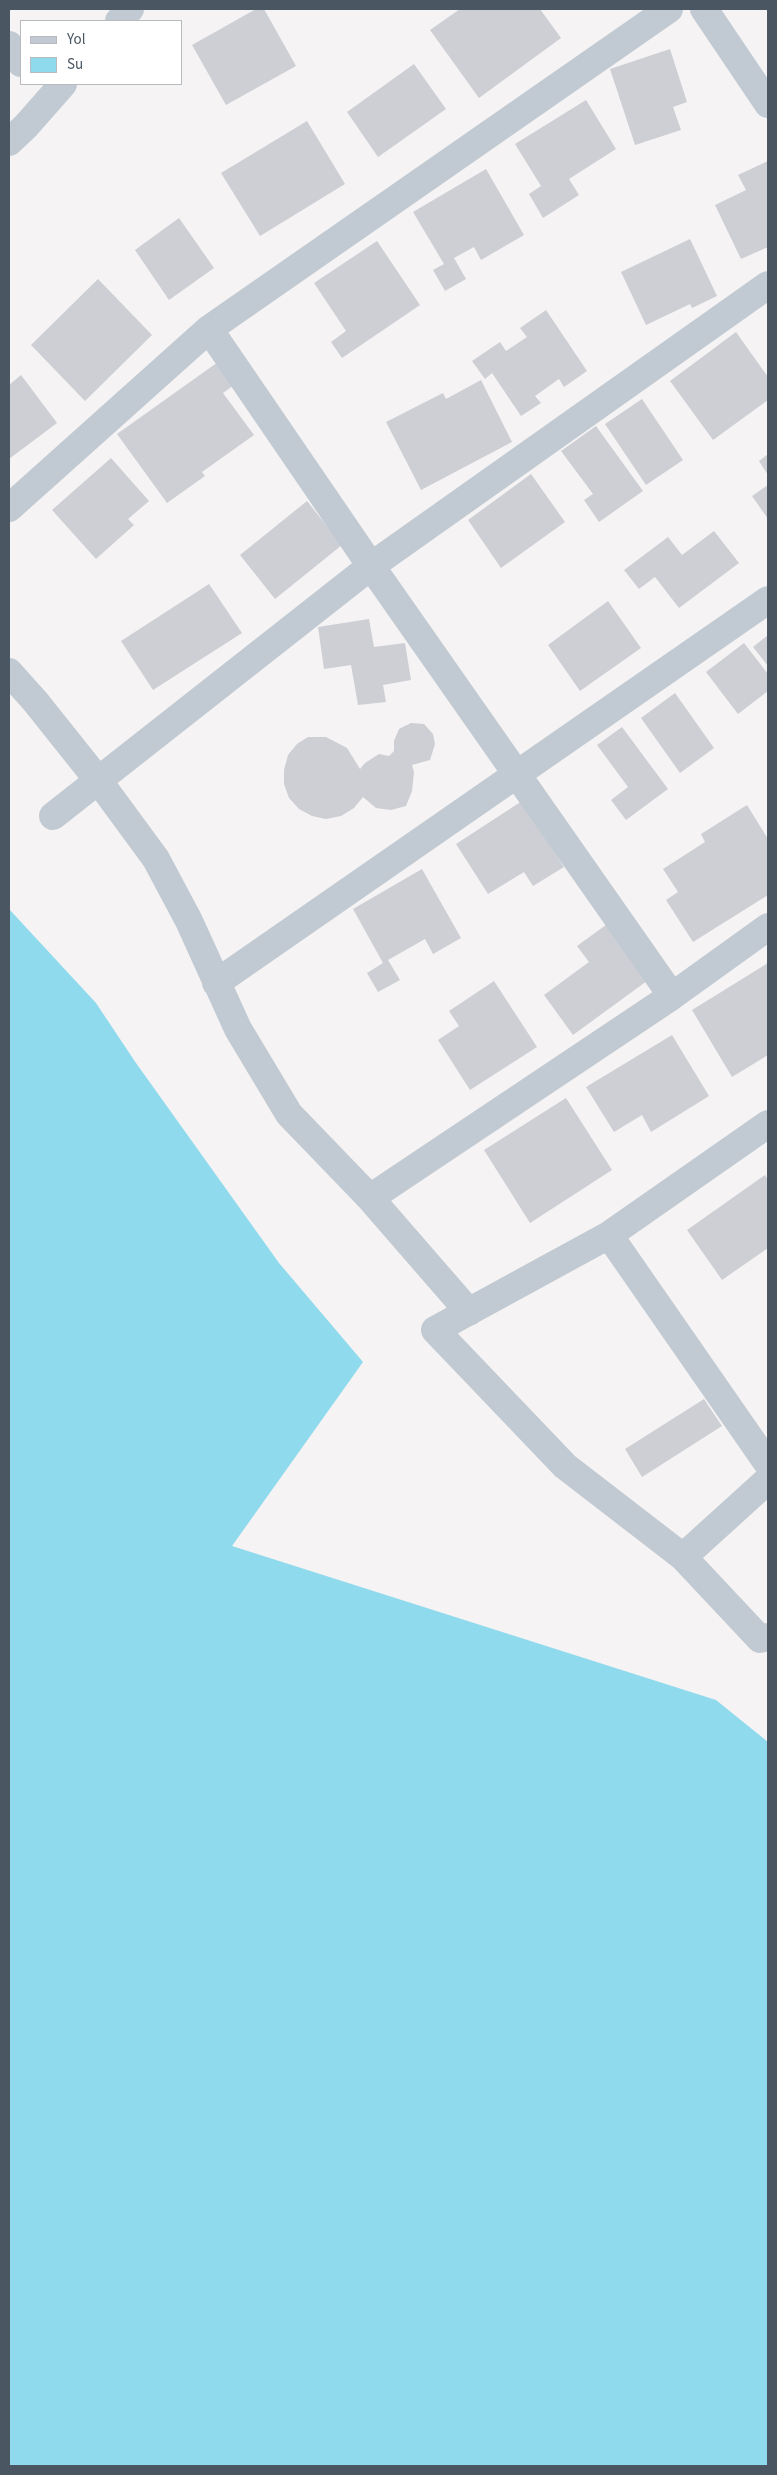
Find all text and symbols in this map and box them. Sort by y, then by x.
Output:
legend [20,20,182,85]
text: Yol [67,29,85,50]
text: Su [67,54,83,75]

